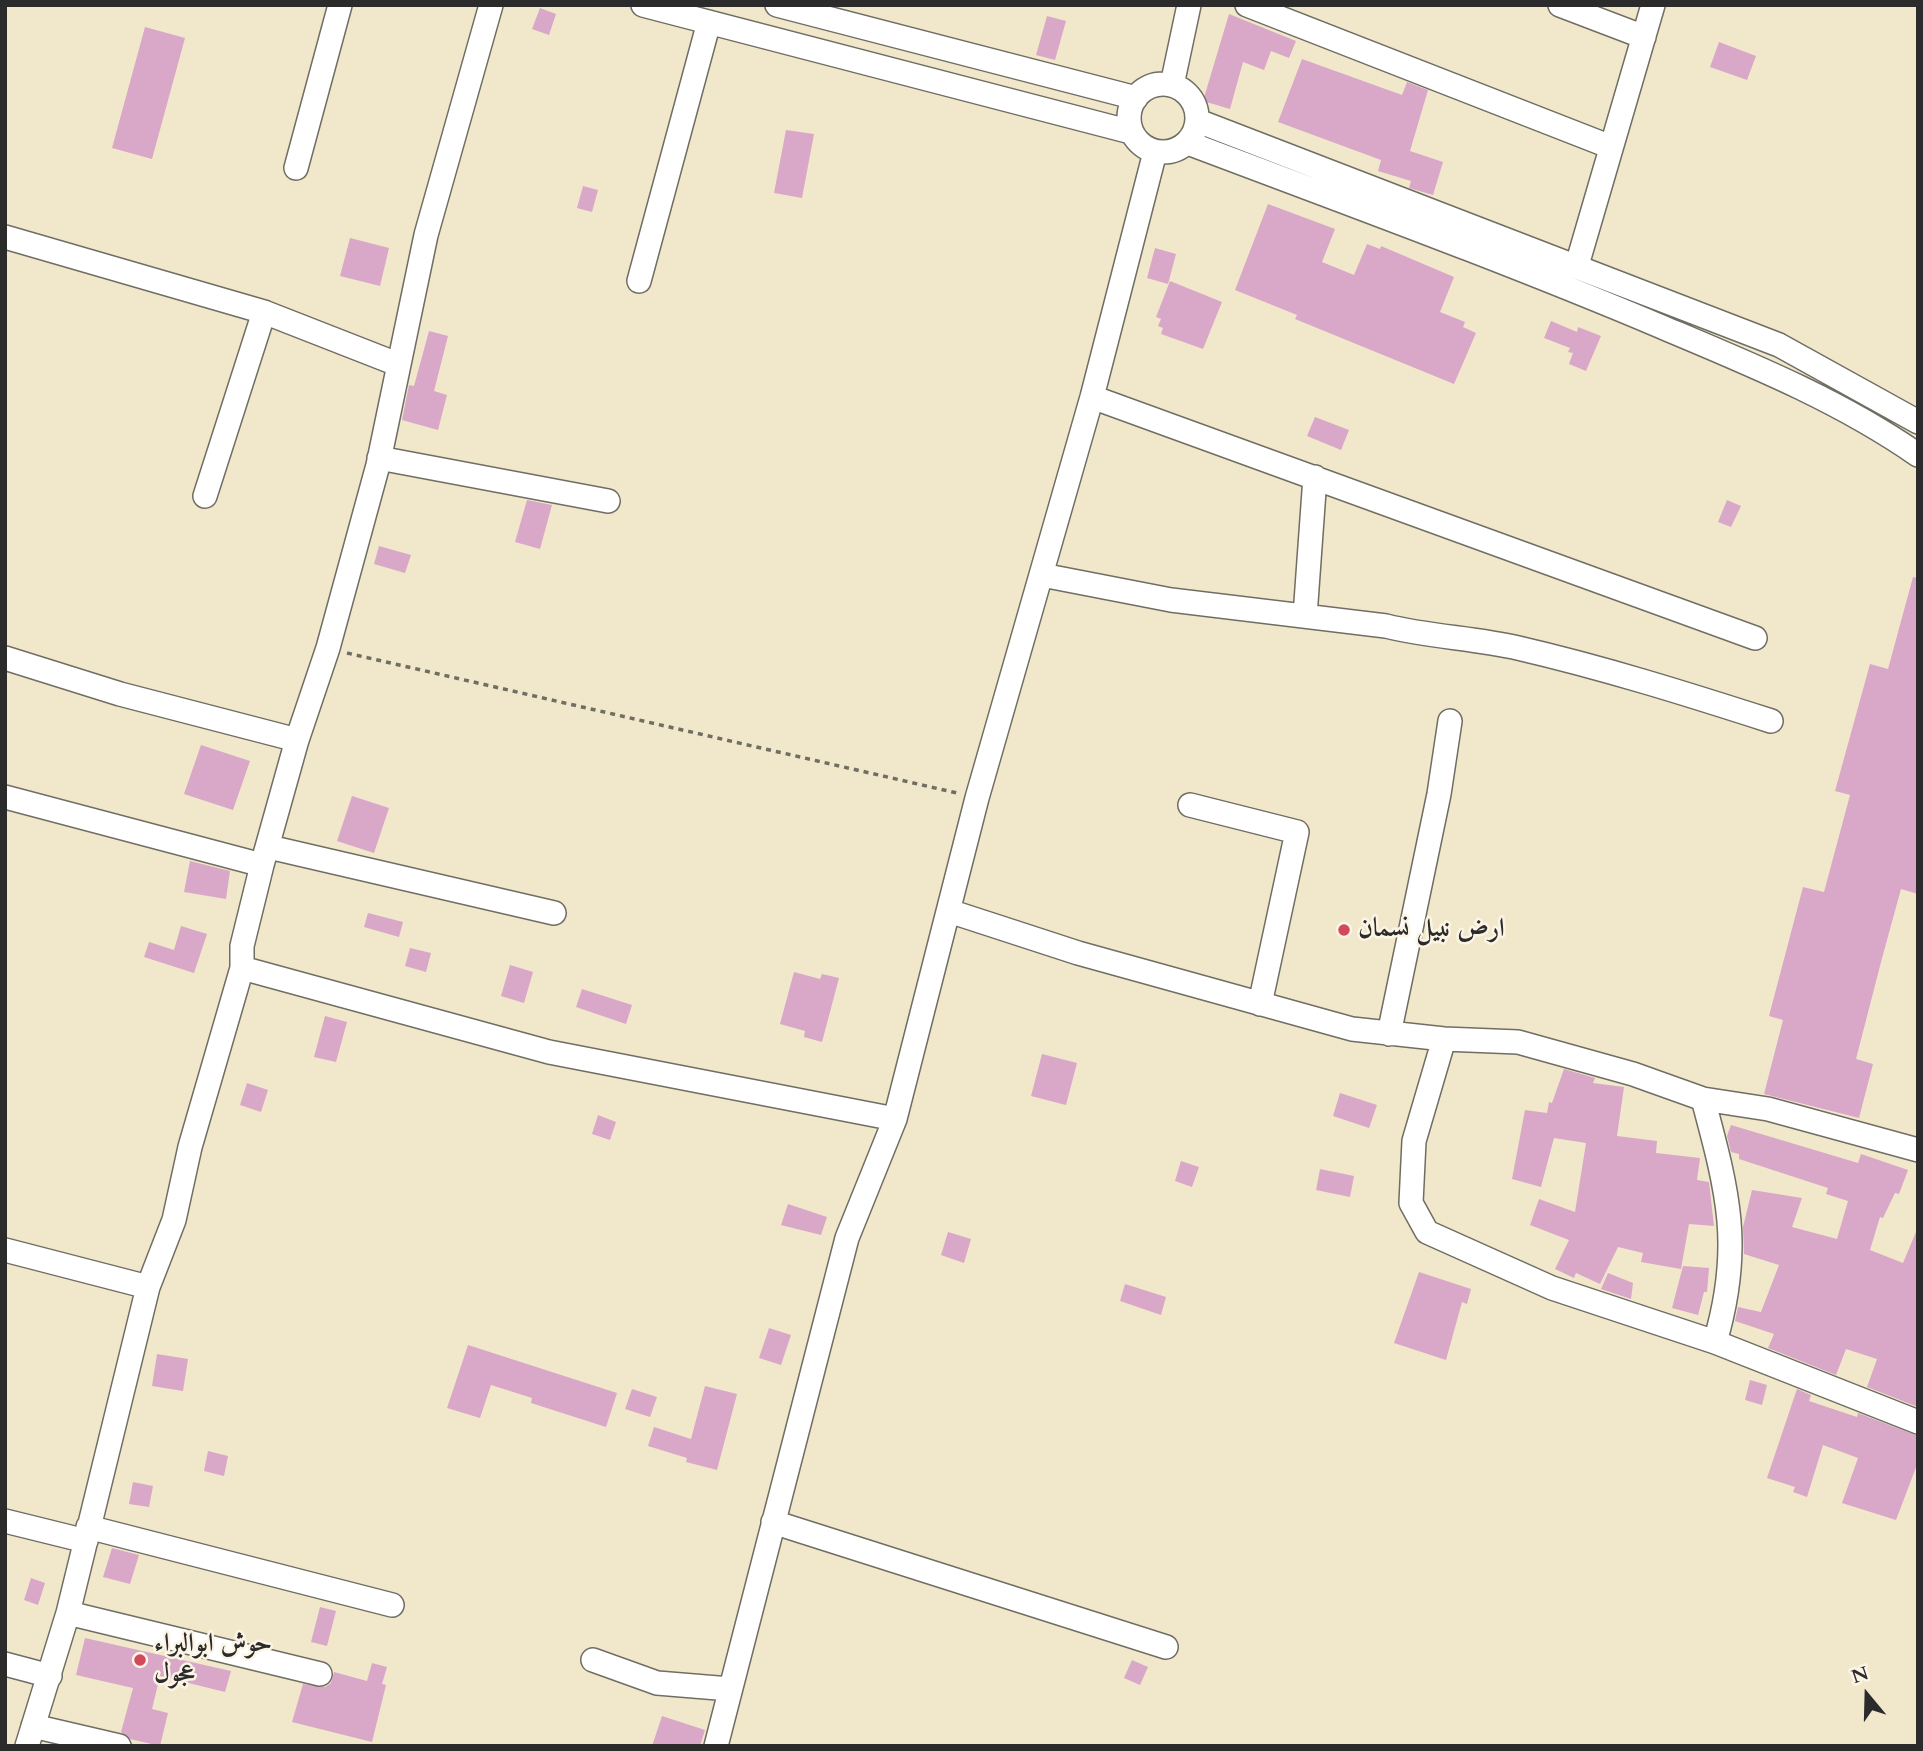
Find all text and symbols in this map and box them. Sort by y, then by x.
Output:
place label: ارض نبيل نسمان [1358,914,1505,946]
marker: ارض نبيل نسمان [1336,922,1352,938]
place label: حوش ابوالبراء عجول [154,1629,272,1690]
marker: حوش ابوالبراء عجول [132,1652,148,1668]
north arrow [1832,1660,1902,1730]
text: N [1848,1660,1872,1690]

